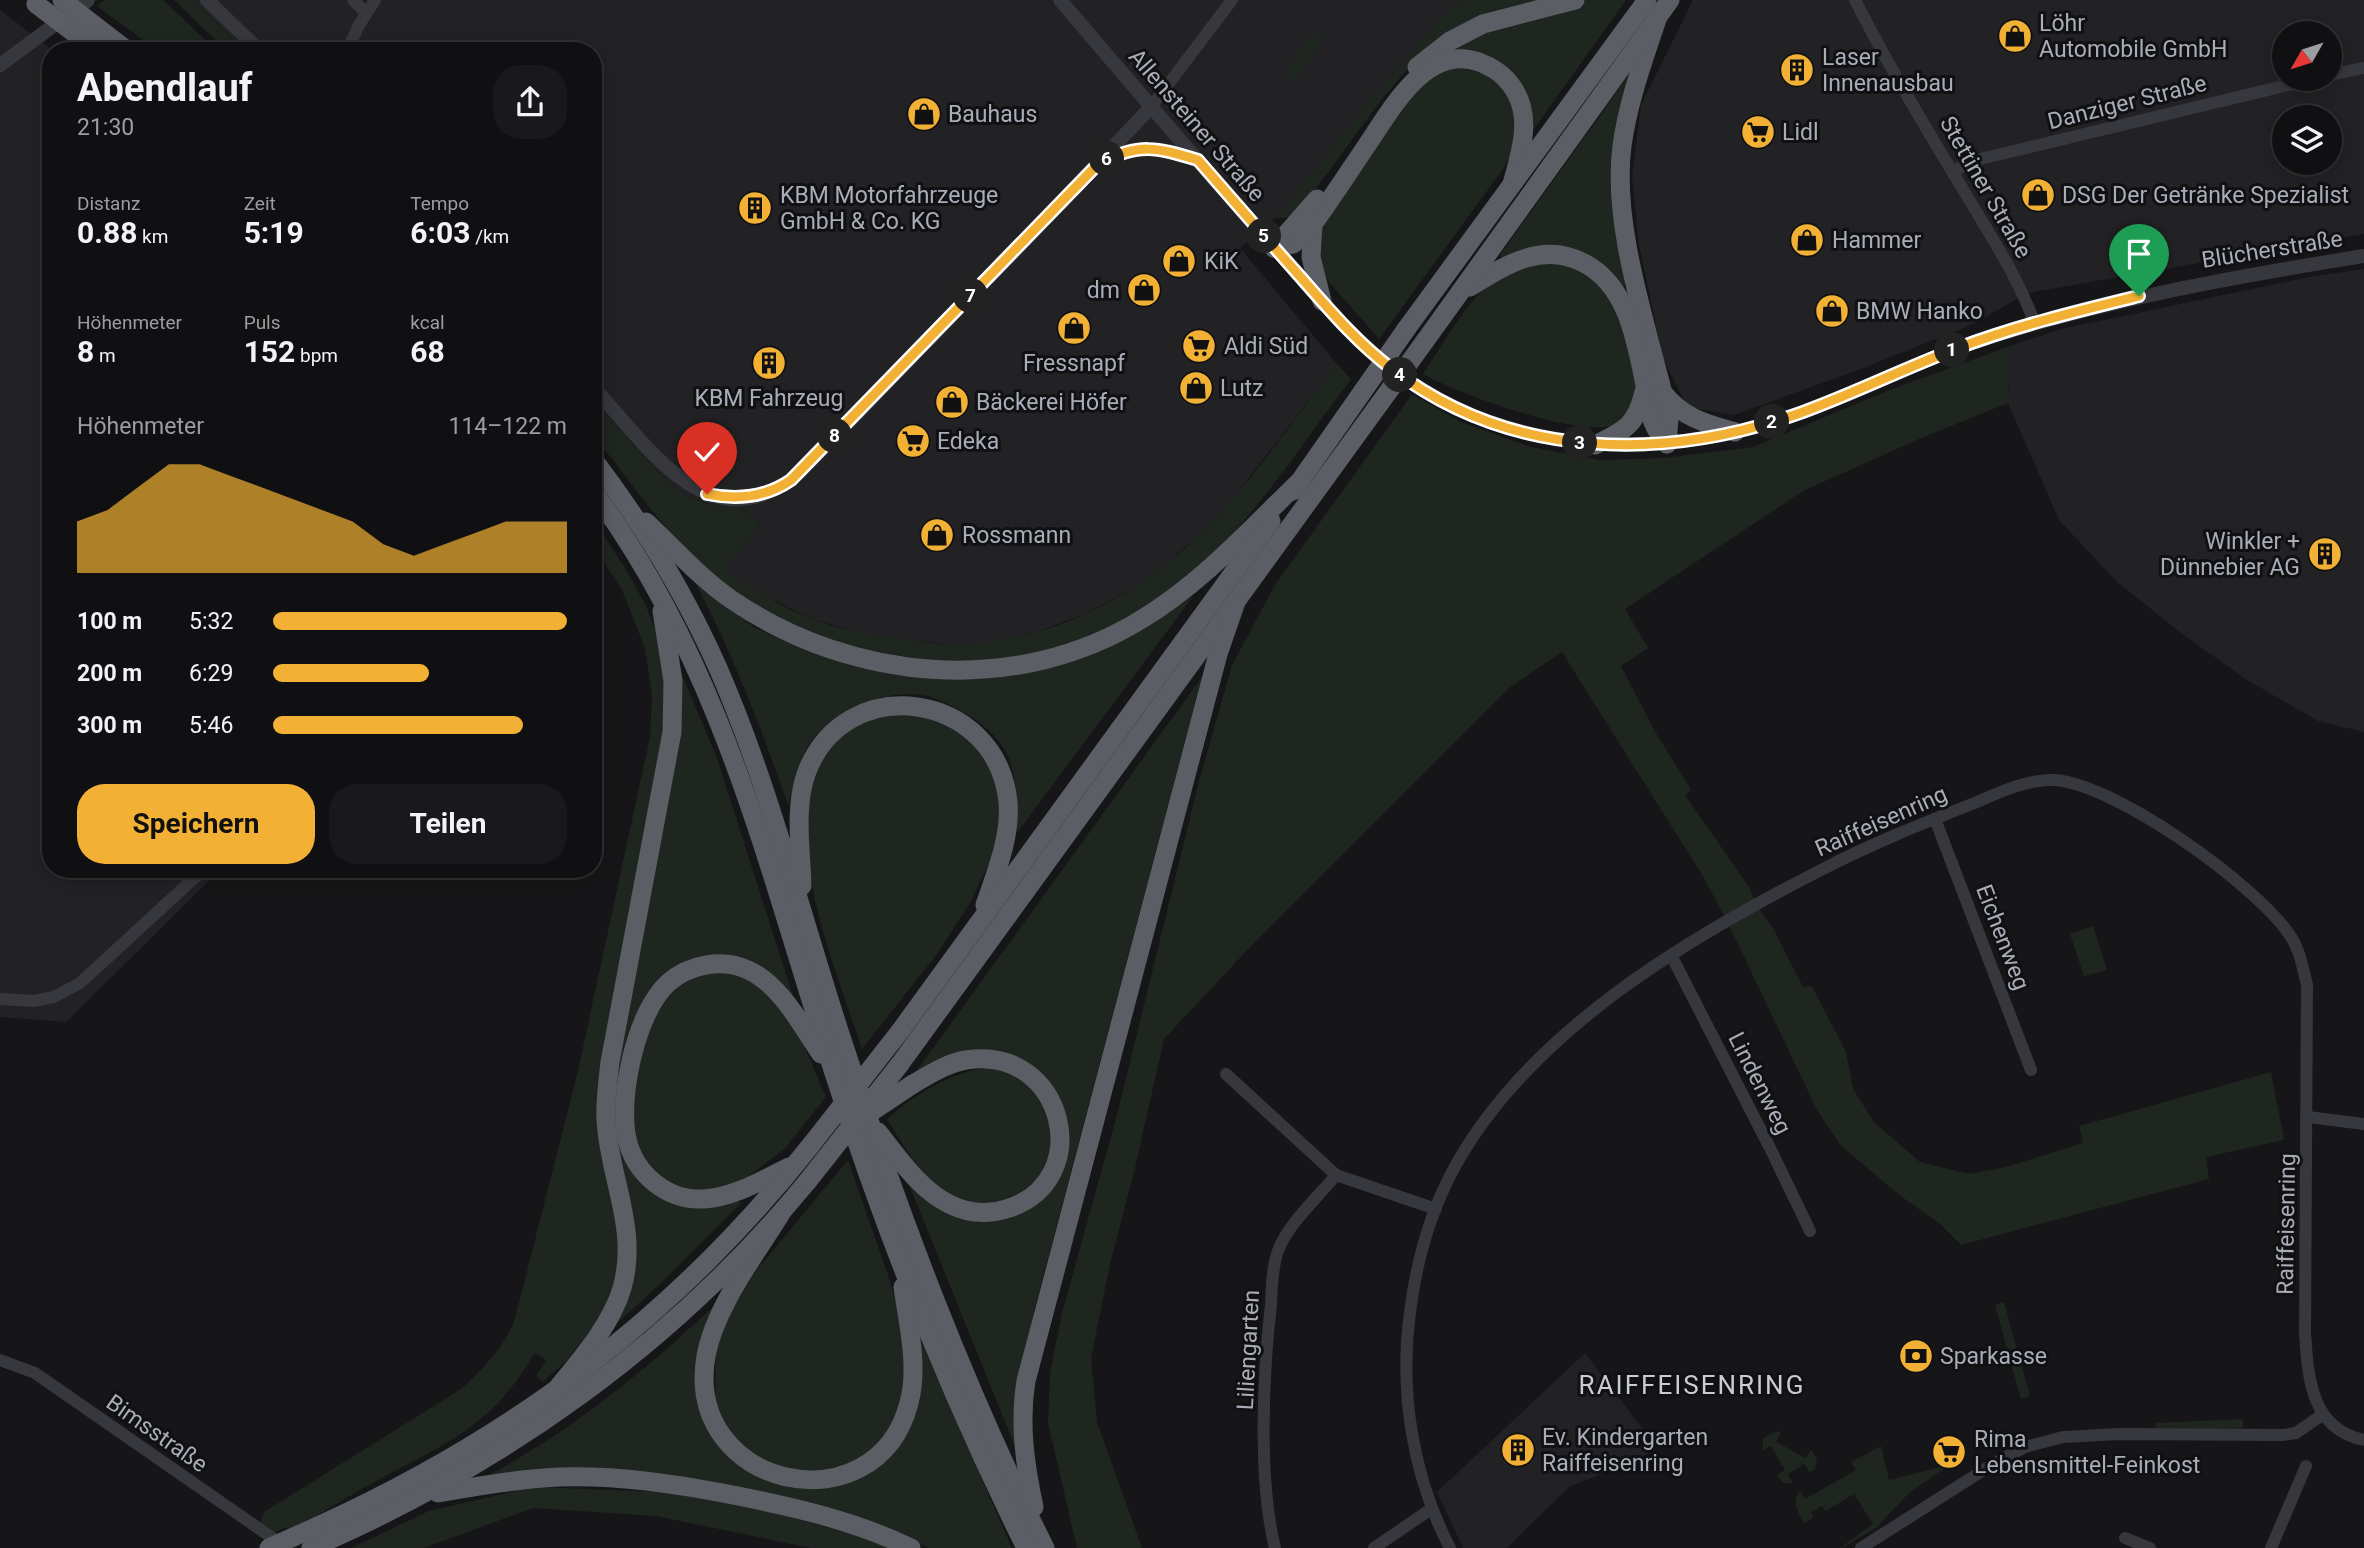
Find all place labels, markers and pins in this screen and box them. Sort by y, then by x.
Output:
place label: Löhr Automobile GmbH [2039,10,2227,63]
shop icon: Löhr Automobile GmbH [1996,17,2034,55]
place label: Laser Innenausbau [1822,44,1954,97]
building icon: Laser Innenausbau [1778,51,1816,89]
shop icon: Bauhaus [905,95,943,133]
place label: Bauhaus [948,101,1037,128]
supermarket icon: Lidl [1739,113,1777,151]
place label: Lidl [1782,119,1819,146]
pin: 6 [1090,142,1124,176]
shop icon: DSG Der Getränke Spezialist [2019,176,2057,214]
place label: KBM Motorfahrzeuge GmbH & Co. KG [780,182,998,235]
place label: DSG Der Getränke Spezialist [2062,182,2349,209]
building icon: KBM Motorfahrzeuge GmbH & Co. KG [736,189,774,227]
pin: 5 [1246,218,1282,254]
shop icon: Hammer [1788,221,1826,259]
pin [2109,224,2169,296]
place label: Hammer [1832,227,1921,254]
shop icon: KiK [1160,242,1198,280]
place label: KiK [1204,248,1239,275]
shop icon: dm [1125,271,1163,309]
place label: dm [1087,277,1120,304]
pin: 7 [954,278,988,314]
shop icon: BMW Hanko [1813,292,1851,330]
place label: BMW Hanko [1856,298,1983,325]
shop icon: Fressnapf [1055,309,1093,347]
supermarket icon: Aldi Süd [1180,327,1218,365]
pin: 1 [1934,332,1969,368]
place label: Aldi Süd [1224,333,1308,360]
building icon: KBM Fahrzeug [750,344,788,382]
place label: Fressnapf [1023,350,1126,377]
pin: 4 [1382,358,1418,392]
shop icon: Lutz [1177,369,1215,407]
place label: Lutz [1220,375,1264,402]
shop icon: Bäckerei Höfer [933,383,971,421]
place label: KBM Fahrzeug [695,385,843,412]
place label: Bäckerei Höfer [976,389,1127,416]
pin: 2 [1754,404,1790,440]
pin: 8 [818,418,852,453]
pin [677,422,737,494]
supermarket icon: Edeka [894,422,932,460]
pin: 3 [1562,426,1598,460]
place label: Edeka [937,428,999,455]
shop icon: Rossmann [918,516,956,554]
place label: Rossmann [962,522,1071,549]
place label: Winkler + Dünnebier AG [2160,528,2300,581]
building icon: Winkler + Dünnebier AG [2306,535,2344,573]
bank icon: Sparkasse [1897,1337,1935,1375]
place label: Sparkasse [1940,1343,2047,1370]
place label: Ev. Kindergarten Raiffeisenring [1542,1424,1708,1477]
place label: Rima Lebensmittel-Feinkost [1974,1426,2200,1479]
building icon: Ev. Kindergarten Raiffeisenring [1499,1431,1537,1469]
supermarket icon: Rima Lebensmittel-Feinkost [1930,1433,1968,1471]

